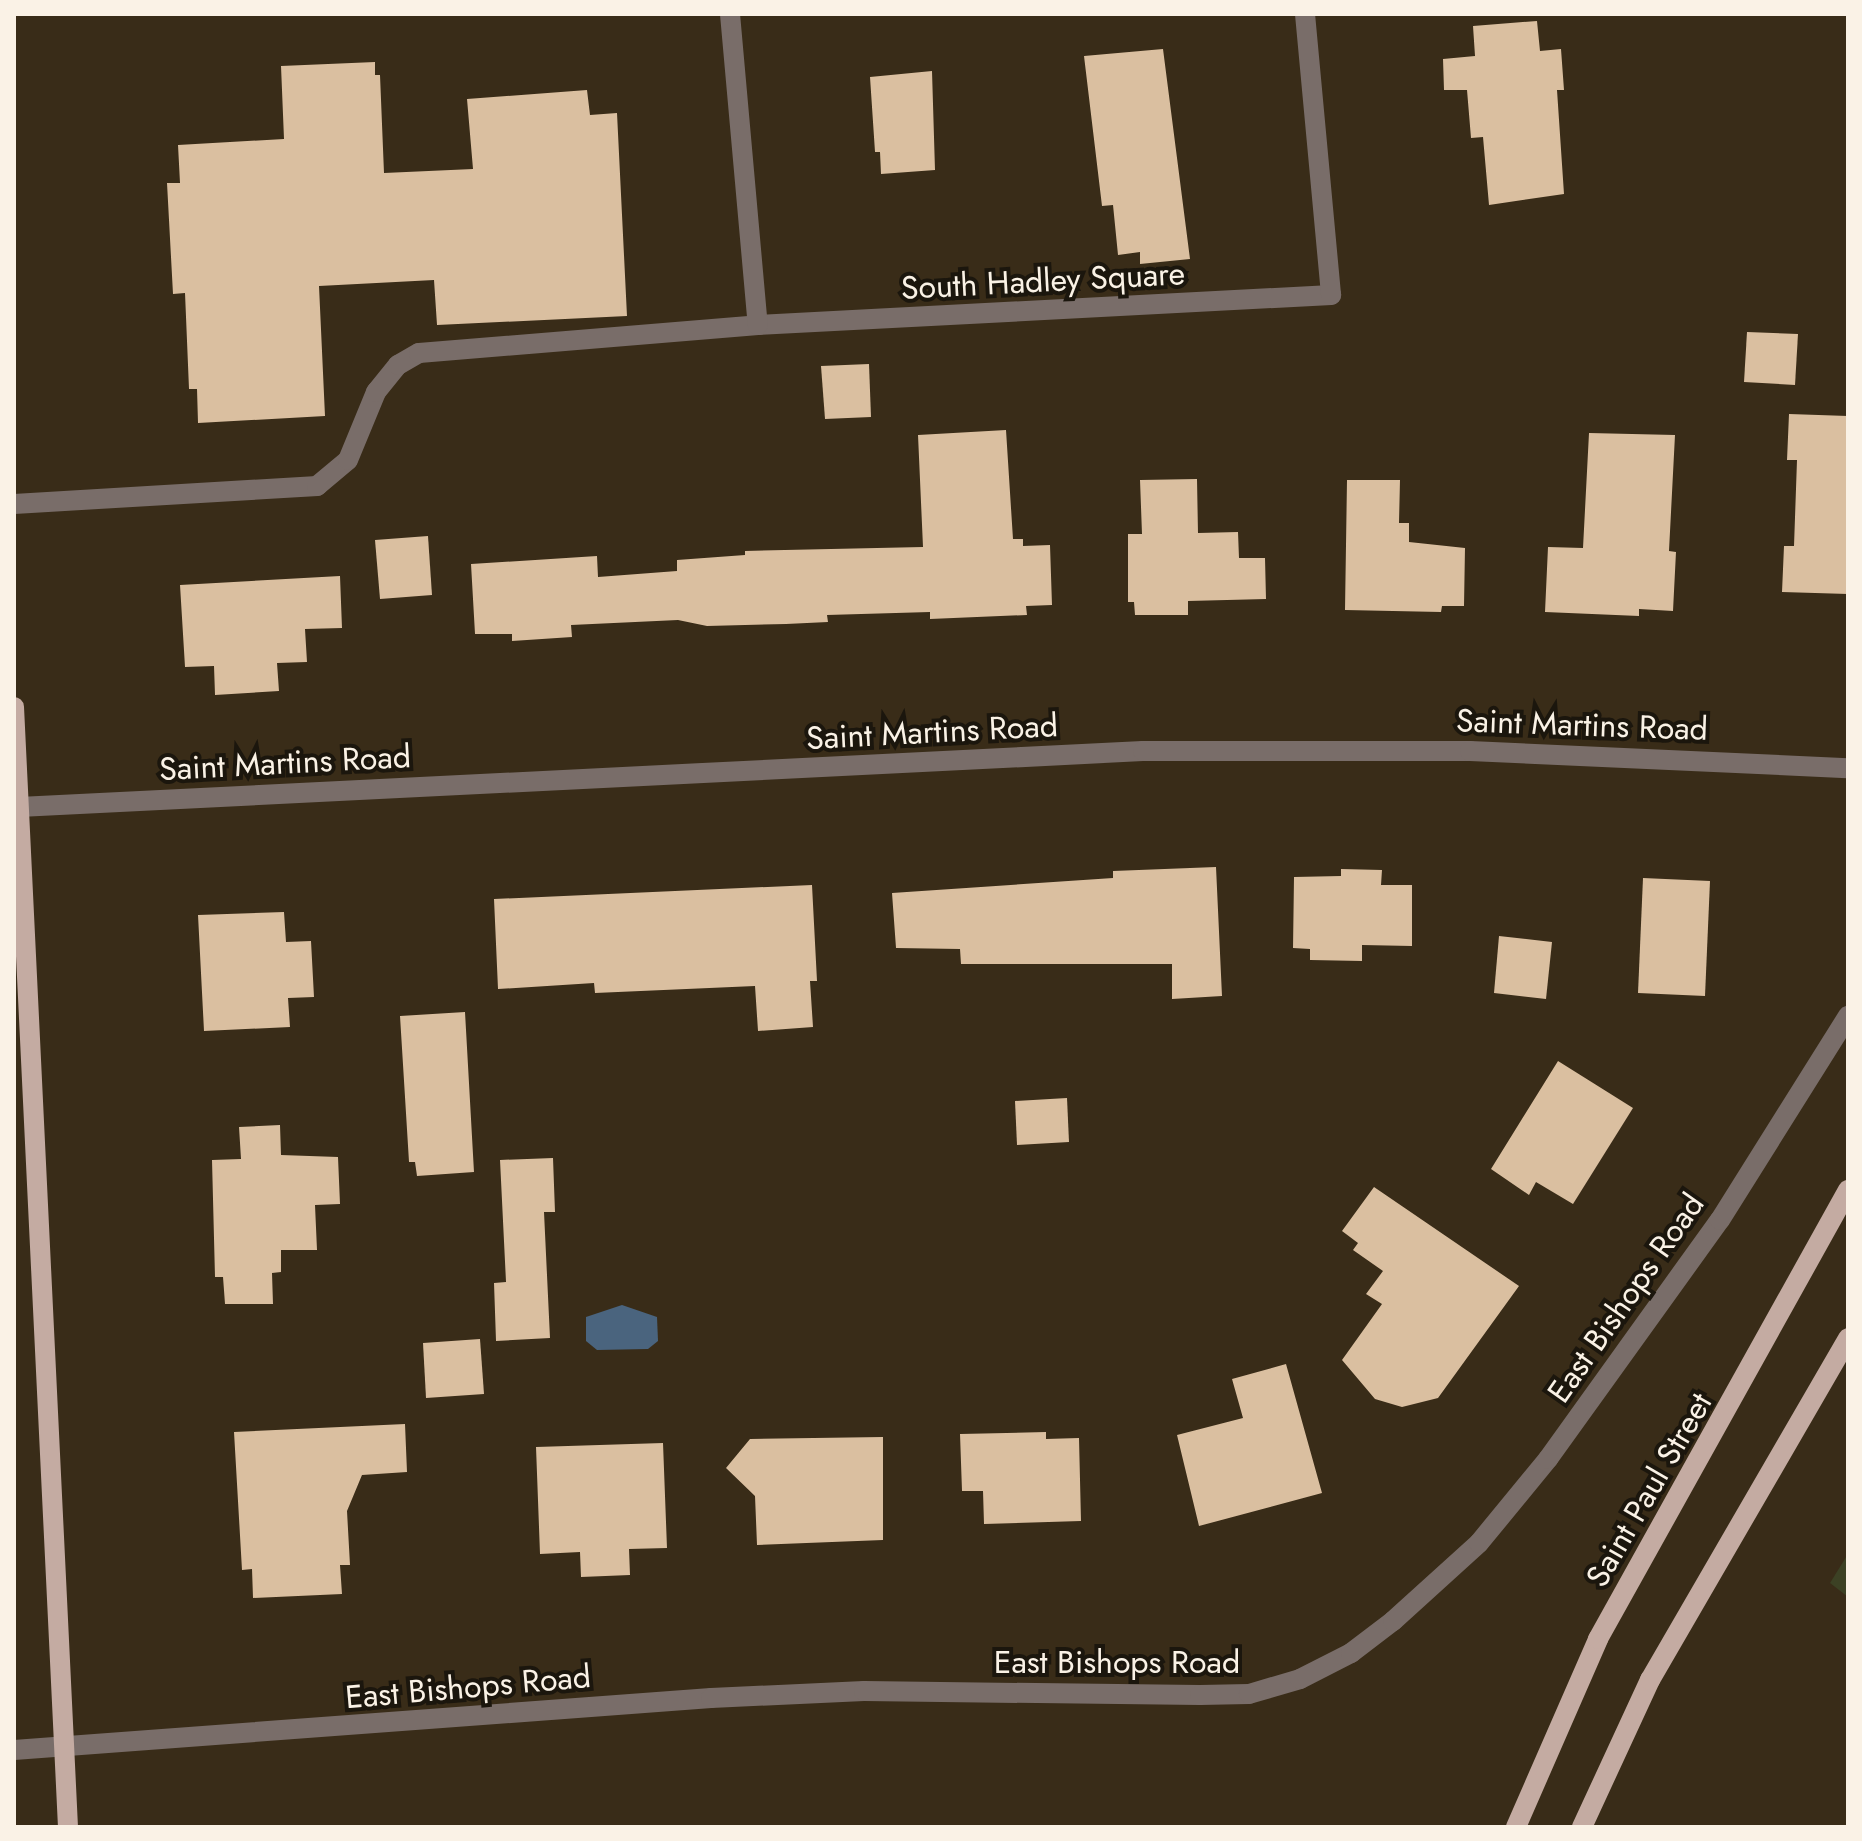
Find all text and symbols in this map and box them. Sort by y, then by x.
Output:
street label: South Hadley Square [900,254,1186,308]
street label: Saint Martins Road [1455,701,1709,749]
street label: Saint Martins Road [805,706,1059,758]
street label: Saint Martins Road [158,737,412,789]
street label: East Bishops Road [1540,1186,1712,1410]
street label: Saint Paul Street [1578,1386,1720,1594]
street label: East Bishops Road [994,1643,1240,1681]
street label: East Bishops Road [344,1657,592,1717]

